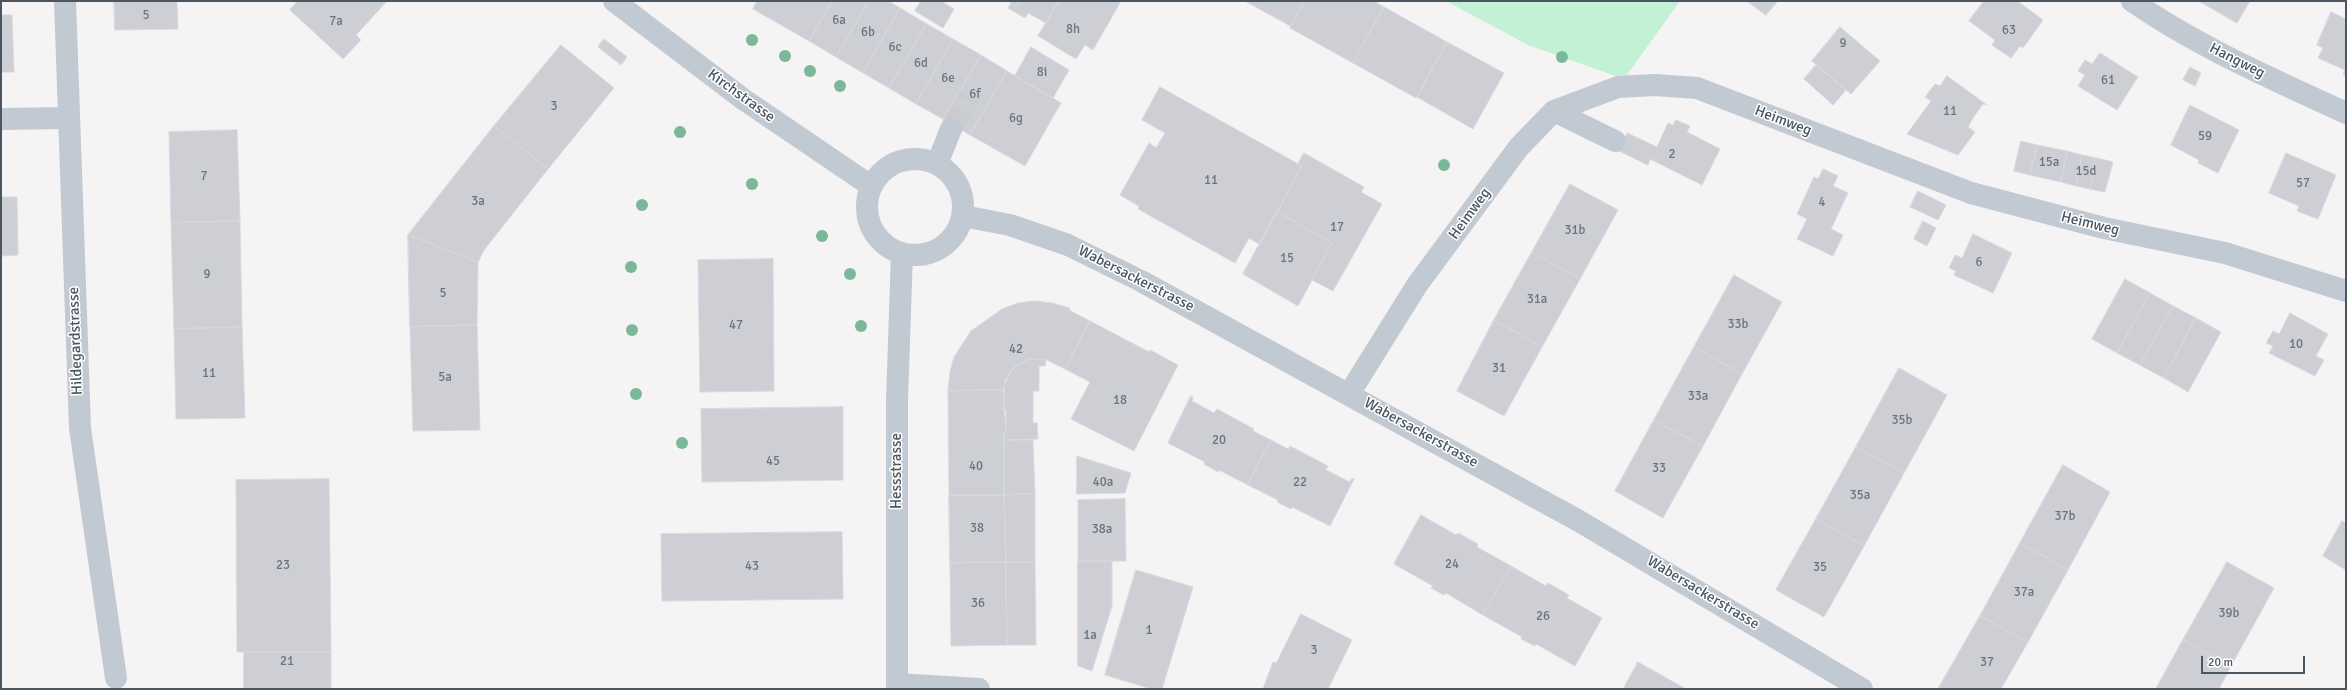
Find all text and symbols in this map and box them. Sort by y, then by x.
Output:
house number: 5 [142,8,150,24]
house number: 6a [832,13,846,29]
house number: 7a [329,14,343,30]
house number: 8h [1066,22,1080,38]
house number: 63 [2002,23,2016,39]
house number: 6b [861,25,875,41]
house number: 9 [1839,36,1847,52]
street label: Hangweg [2206,39,2268,83]
house number: 6c [888,40,902,56]
house number: 6d [914,56,928,72]
house number: 8i [1037,65,1047,81]
street label: Kirchstrasse [704,66,778,126]
house number: 6e [941,71,955,87]
house number: 61 [2101,73,2115,89]
house number: 6f [969,87,981,103]
house number: 3 [550,99,558,115]
street label: Heimweg [1752,102,1814,140]
house number: 11 [1943,104,1957,120]
house number: 6g [1009,111,1023,127]
house number: 59 [2198,129,2212,145]
house number: 2 [1668,147,1676,163]
house number: 15a [2039,155,2059,171]
house number: 15d [2076,164,2096,180]
house number: 7 [200,169,208,185]
house number: 11 [1204,173,1218,189]
house number: 57 [2296,176,2310,192]
street label: Heimweg [1445,185,1495,243]
house number: 3a [471,194,485,210]
house number: 4 [1818,195,1826,211]
street label: Heimweg [2059,208,2121,240]
house number: 17 [1330,220,1344,236]
house number: 31b [1565,223,1585,239]
street label: Wabersackerstrasse [1075,242,1197,316]
house number: 15 [1280,251,1294,267]
house number: 6 [1975,255,1983,271]
house number: 9 [203,267,211,283]
house number: 5 [439,286,447,302]
street label: Hildegardstrasse [65,287,87,395]
house number: 31a [1527,292,1547,308]
house number: 33b [1728,317,1748,333]
house number: 47 [729,318,743,334]
house number: 10 [2289,337,2303,353]
house number: 42 [1009,342,1023,358]
house number: 31 [1492,361,1506,377]
house number: 11 [202,366,216,382]
house number: 5a [438,370,452,386]
house number: 33a [1688,389,1708,405]
house number: 18 [1113,393,1127,409]
street label: Wabersackerstrasse [1361,394,1481,472]
house number: 35b [1892,413,1912,429]
street label: Hessstrasse [888,433,906,509]
house number: 20 [1212,433,1226,449]
house number: 45 [766,454,780,470]
house number: 40 [969,459,983,475]
house number: 33 [1652,461,1666,477]
house number: 40a [1093,475,1113,491]
house number: 22 [1293,475,1307,491]
house number: 35a [1850,488,1870,504]
house number: 37b [2055,509,2075,525]
house number: 38 [970,521,984,537]
house number: 38a [1092,522,1112,538]
street label: Wabersackerstrasse [1644,552,1762,634]
house number: 24 [1445,557,1459,573]
house number: 23 [276,558,290,574]
house number: 43 [745,559,759,575]
house number: 35 [1813,560,1827,576]
house number: 37a [2014,585,2034,601]
house number: 36 [971,596,985,612]
house number: 39b [2219,606,2239,622]
house number: 26 [1536,609,1550,625]
house number: 1 [1145,623,1153,639]
house number: 1a [1083,628,1097,644]
house number: 3 [1310,643,1318,659]
scale bar [2203,648,2307,674]
house number: 21 [280,654,294,670]
house number: 37 [1980,655,1994,671]
text: 20 m [2208,655,2233,670]

